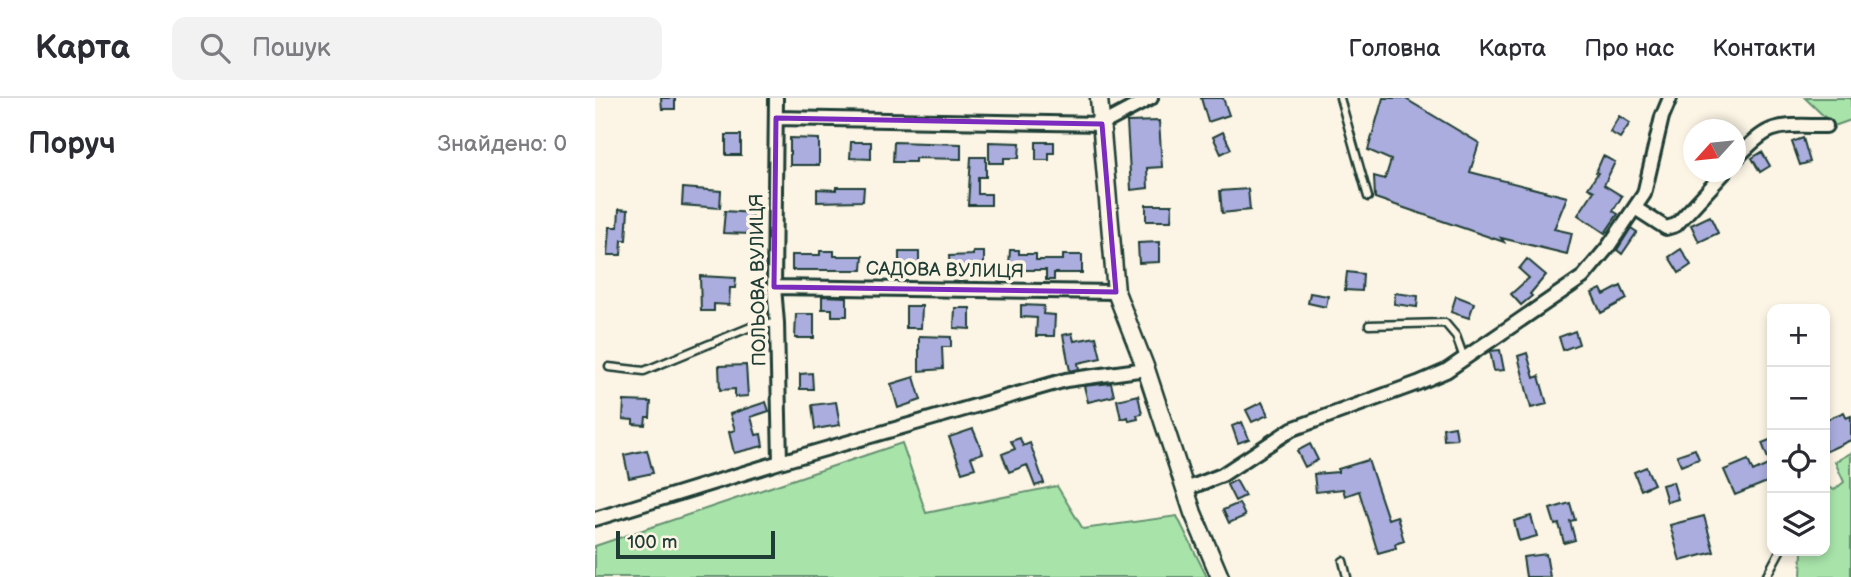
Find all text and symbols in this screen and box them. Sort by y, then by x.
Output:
search box [172,17,662,80]
text: Карта [35,28,130,68]
icon: search [196,29,234,67]
text: Пошук [252,33,331,64]
text: Головна [1349,34,1441,63]
text: Карта [1479,34,1546,63]
text: Про нас [1584,34,1674,63]
text: Контакти [1712,34,1816,63]
north arrow [1683,119,1746,182]
text: Поруч [28,126,116,162]
text: Знайдено: 0 [438,130,567,158]
street label: ПОЛЬОВА ВУЛИЦЯ [745,193,772,367]
street label: САДОВА ВУЛИЦЯ [866,258,1024,283]
map controls [1767,304,1830,556]
button: + [1767,304,1830,367]
button: − [1767,367,1830,430]
button: locate [1767,430,1830,493]
button: layers [1767,493,1830,556]
scale bar [616,528,775,560]
text: 100 m [627,531,678,554]

